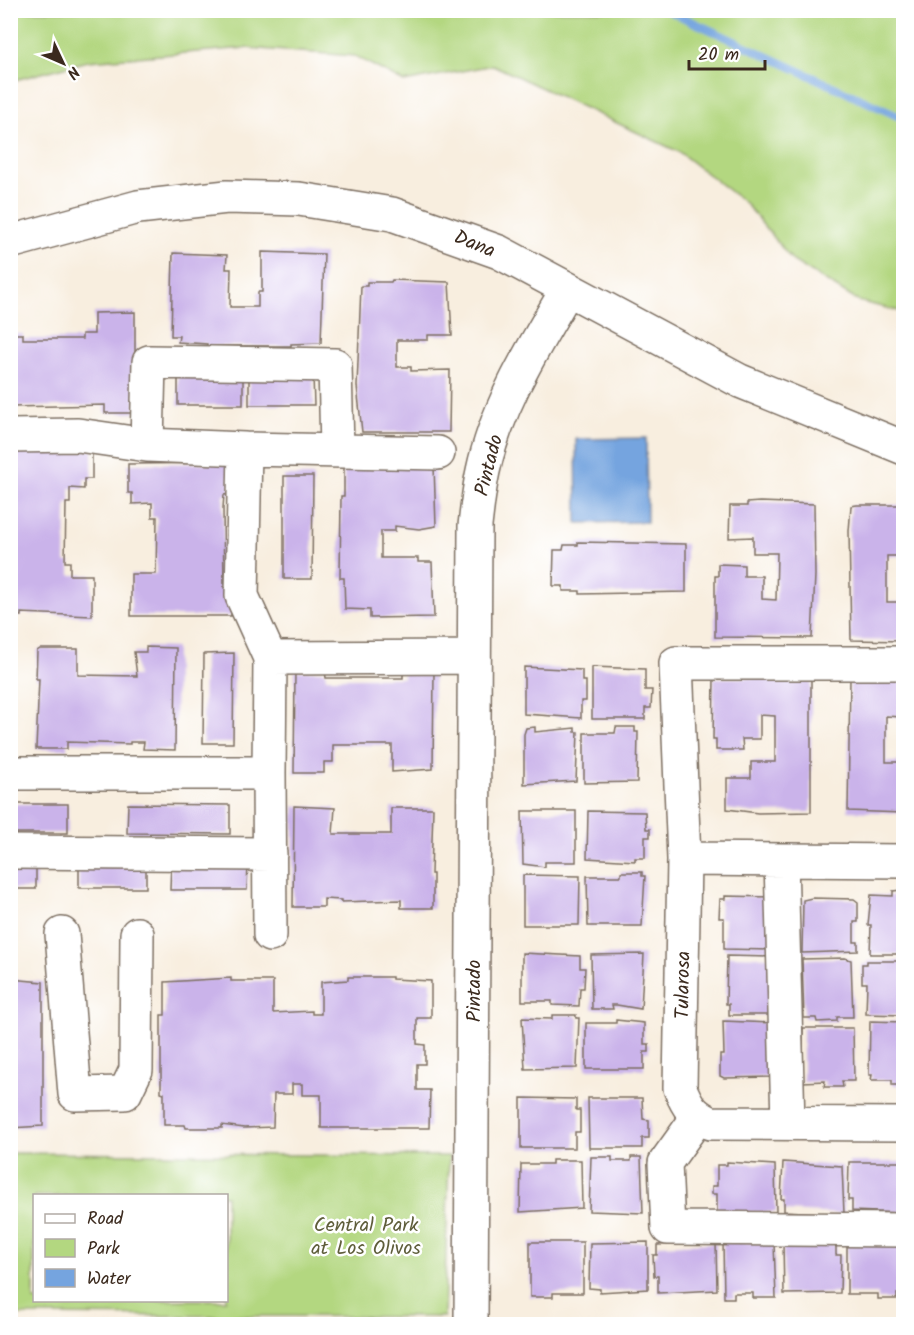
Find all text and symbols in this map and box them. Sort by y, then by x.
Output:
north arrow [33,33,93,93]
scale bar [689,33,766,71]
text: 20 m [698,41,739,70]
text: N [60,60,85,85]
street label: Dana [449,222,500,268]
street label: Pintado [467,431,513,500]
street label: Tularosa [667,951,701,1019]
street label: Pintado [459,960,491,1022]
legend [33,1194,228,1302]
text: Road [87,1205,124,1234]
park label: Central Park at Los Olivos [311,1210,421,1265]
text: Park [87,1235,120,1264]
text: Water [87,1265,132,1294]

